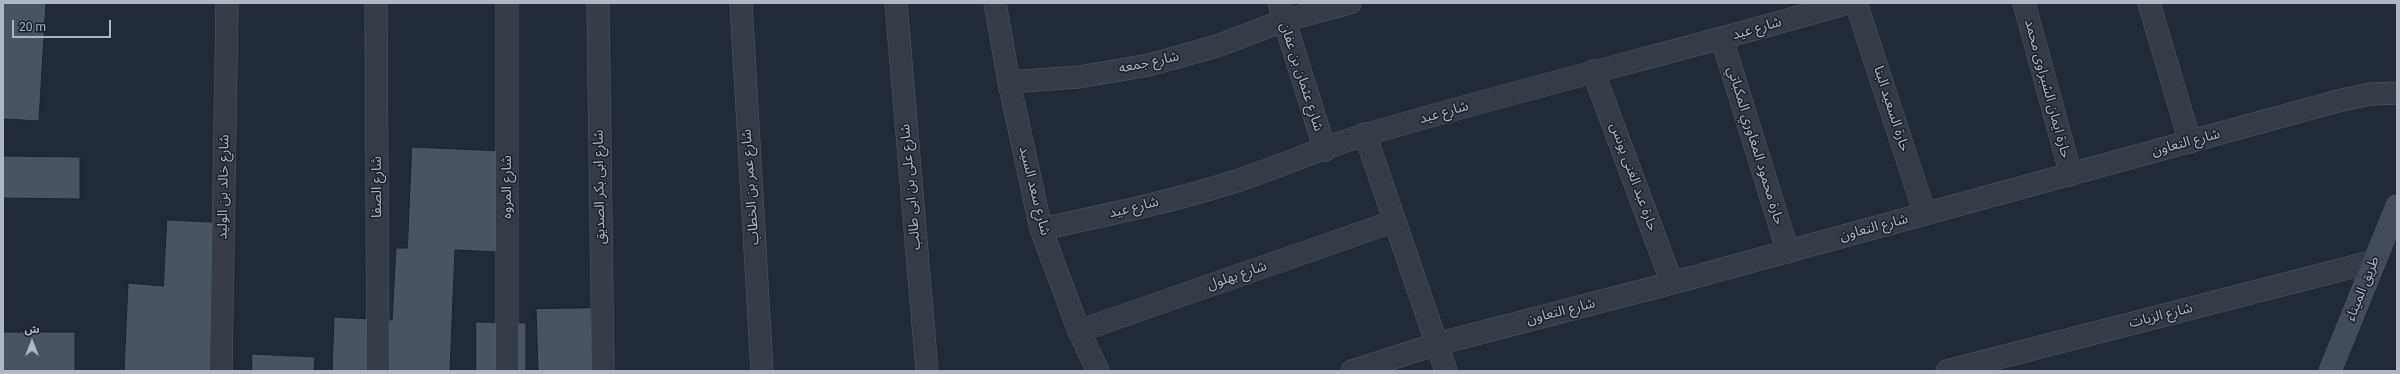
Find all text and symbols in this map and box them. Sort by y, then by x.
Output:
scale bar [14,12,113,38]
street label: شارع عيد [1730,14,1784,44]
street label: حارة ايمان الشبراوى محمد [2020,18,2074,160]
text: 20 m [19,20,46,34]
street label: شارع عثمان بن عفان [1275,21,1327,133]
street label: شارع جمعه [1117,48,1181,78]
street label: حارة السعيد البنا [1869,64,1913,154]
street label: حارة محمود المغاوري المكباتي [1723,65,1787,227]
street label: شارع عيد [1417,98,1471,128]
street label: حارة عبد الغنى يونس [1606,121,1660,233]
street label: شارع على بن ابى طالب [897,123,925,251]
street label: شارع التعاون [2150,126,2222,160]
street label: شارع عمر بن الخطاب [739,128,763,246]
street label: شارع ابى بكر الصديق [591,129,609,245]
street label: شارع خالد بن الوليد [215,134,233,240]
street label: شارع سعد السيد [1015,145,1053,237]
street label: شارع المروه [499,155,515,219]
street label: شارع الصفا [369,156,385,218]
street label: شارع عيد [1107,194,1161,222]
street label: شارع التعاون [1838,211,1910,245]
street label: طريق الميناء [2342,254,2384,324]
street label: شارع بهلول [1205,258,1269,294]
street label: شارع التعاون [1525,295,1597,329]
street label: شارع الزيات [2127,300,2195,332]
north arrow [12,322,52,362]
text: ش [24,323,40,336]

